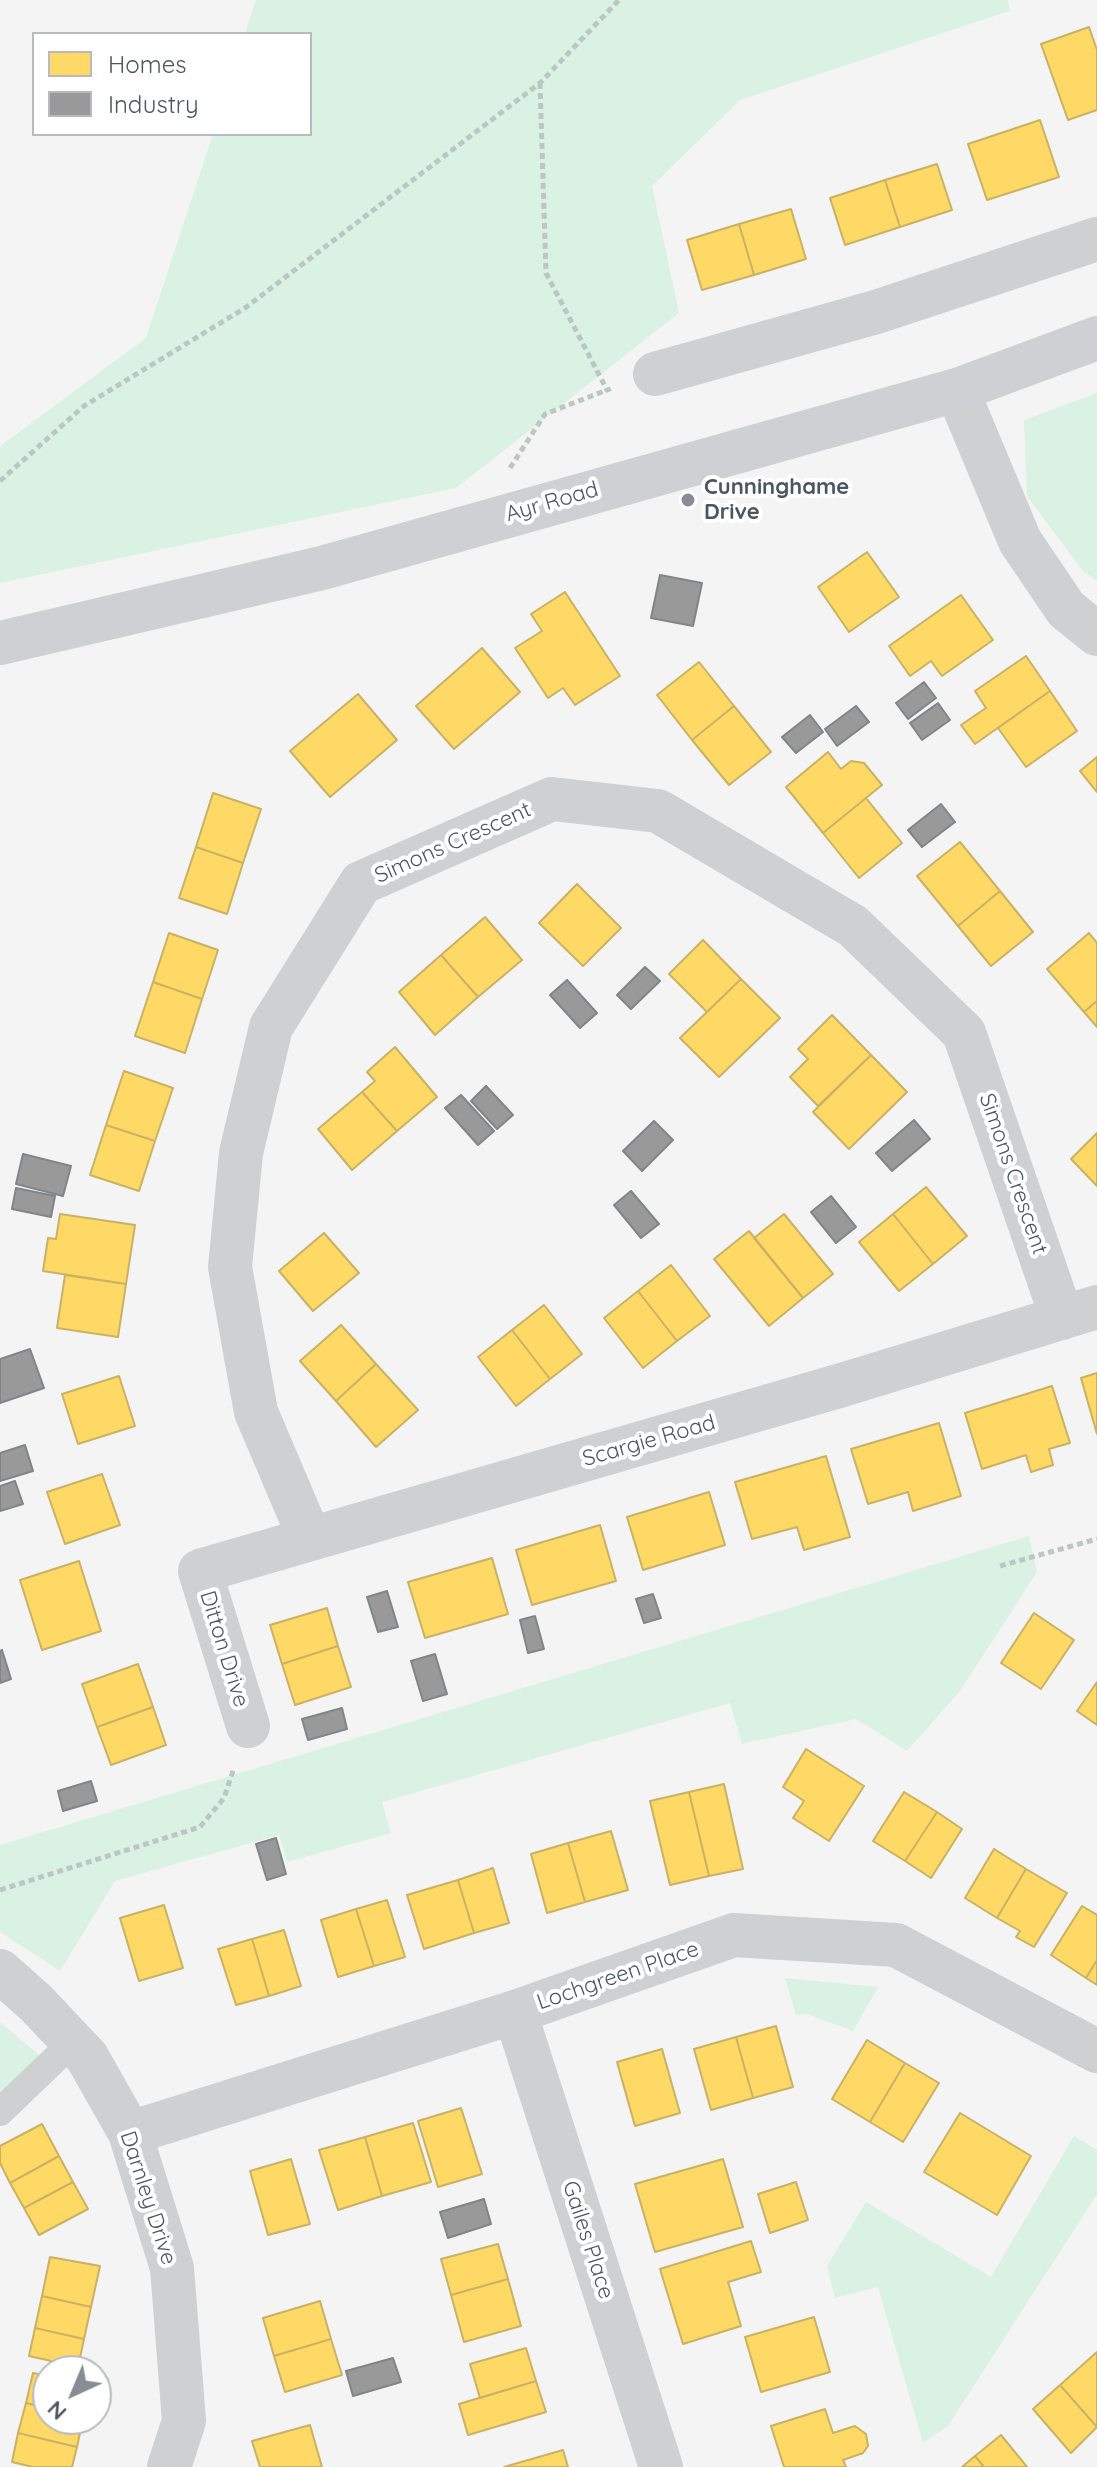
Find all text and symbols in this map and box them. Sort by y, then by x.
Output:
legend [32,32,312,136]
text: Homes [108,49,186,79]
text: Industry [108,89,199,119]
place label: Cunninghame Drive [704,474,849,526]
street label: Ayr Road [503,476,601,528]
marker: Cunninghame Drive [679,491,697,509]
street label: Simons Crescent [371,797,535,889]
street label: Simons Crescent [973,1090,1053,1258]
street label: Scargie Road [580,1409,718,1473]
street label: Ditton Drive [194,1588,254,1710]
street label: Lochgreen Place [534,1936,702,2016]
street label: Darnley Drive [114,2128,182,2268]
street label: Gailes Place [557,2178,619,2302]
north arrow [32,2355,112,2435]
text: N [41,2395,72,2427]

